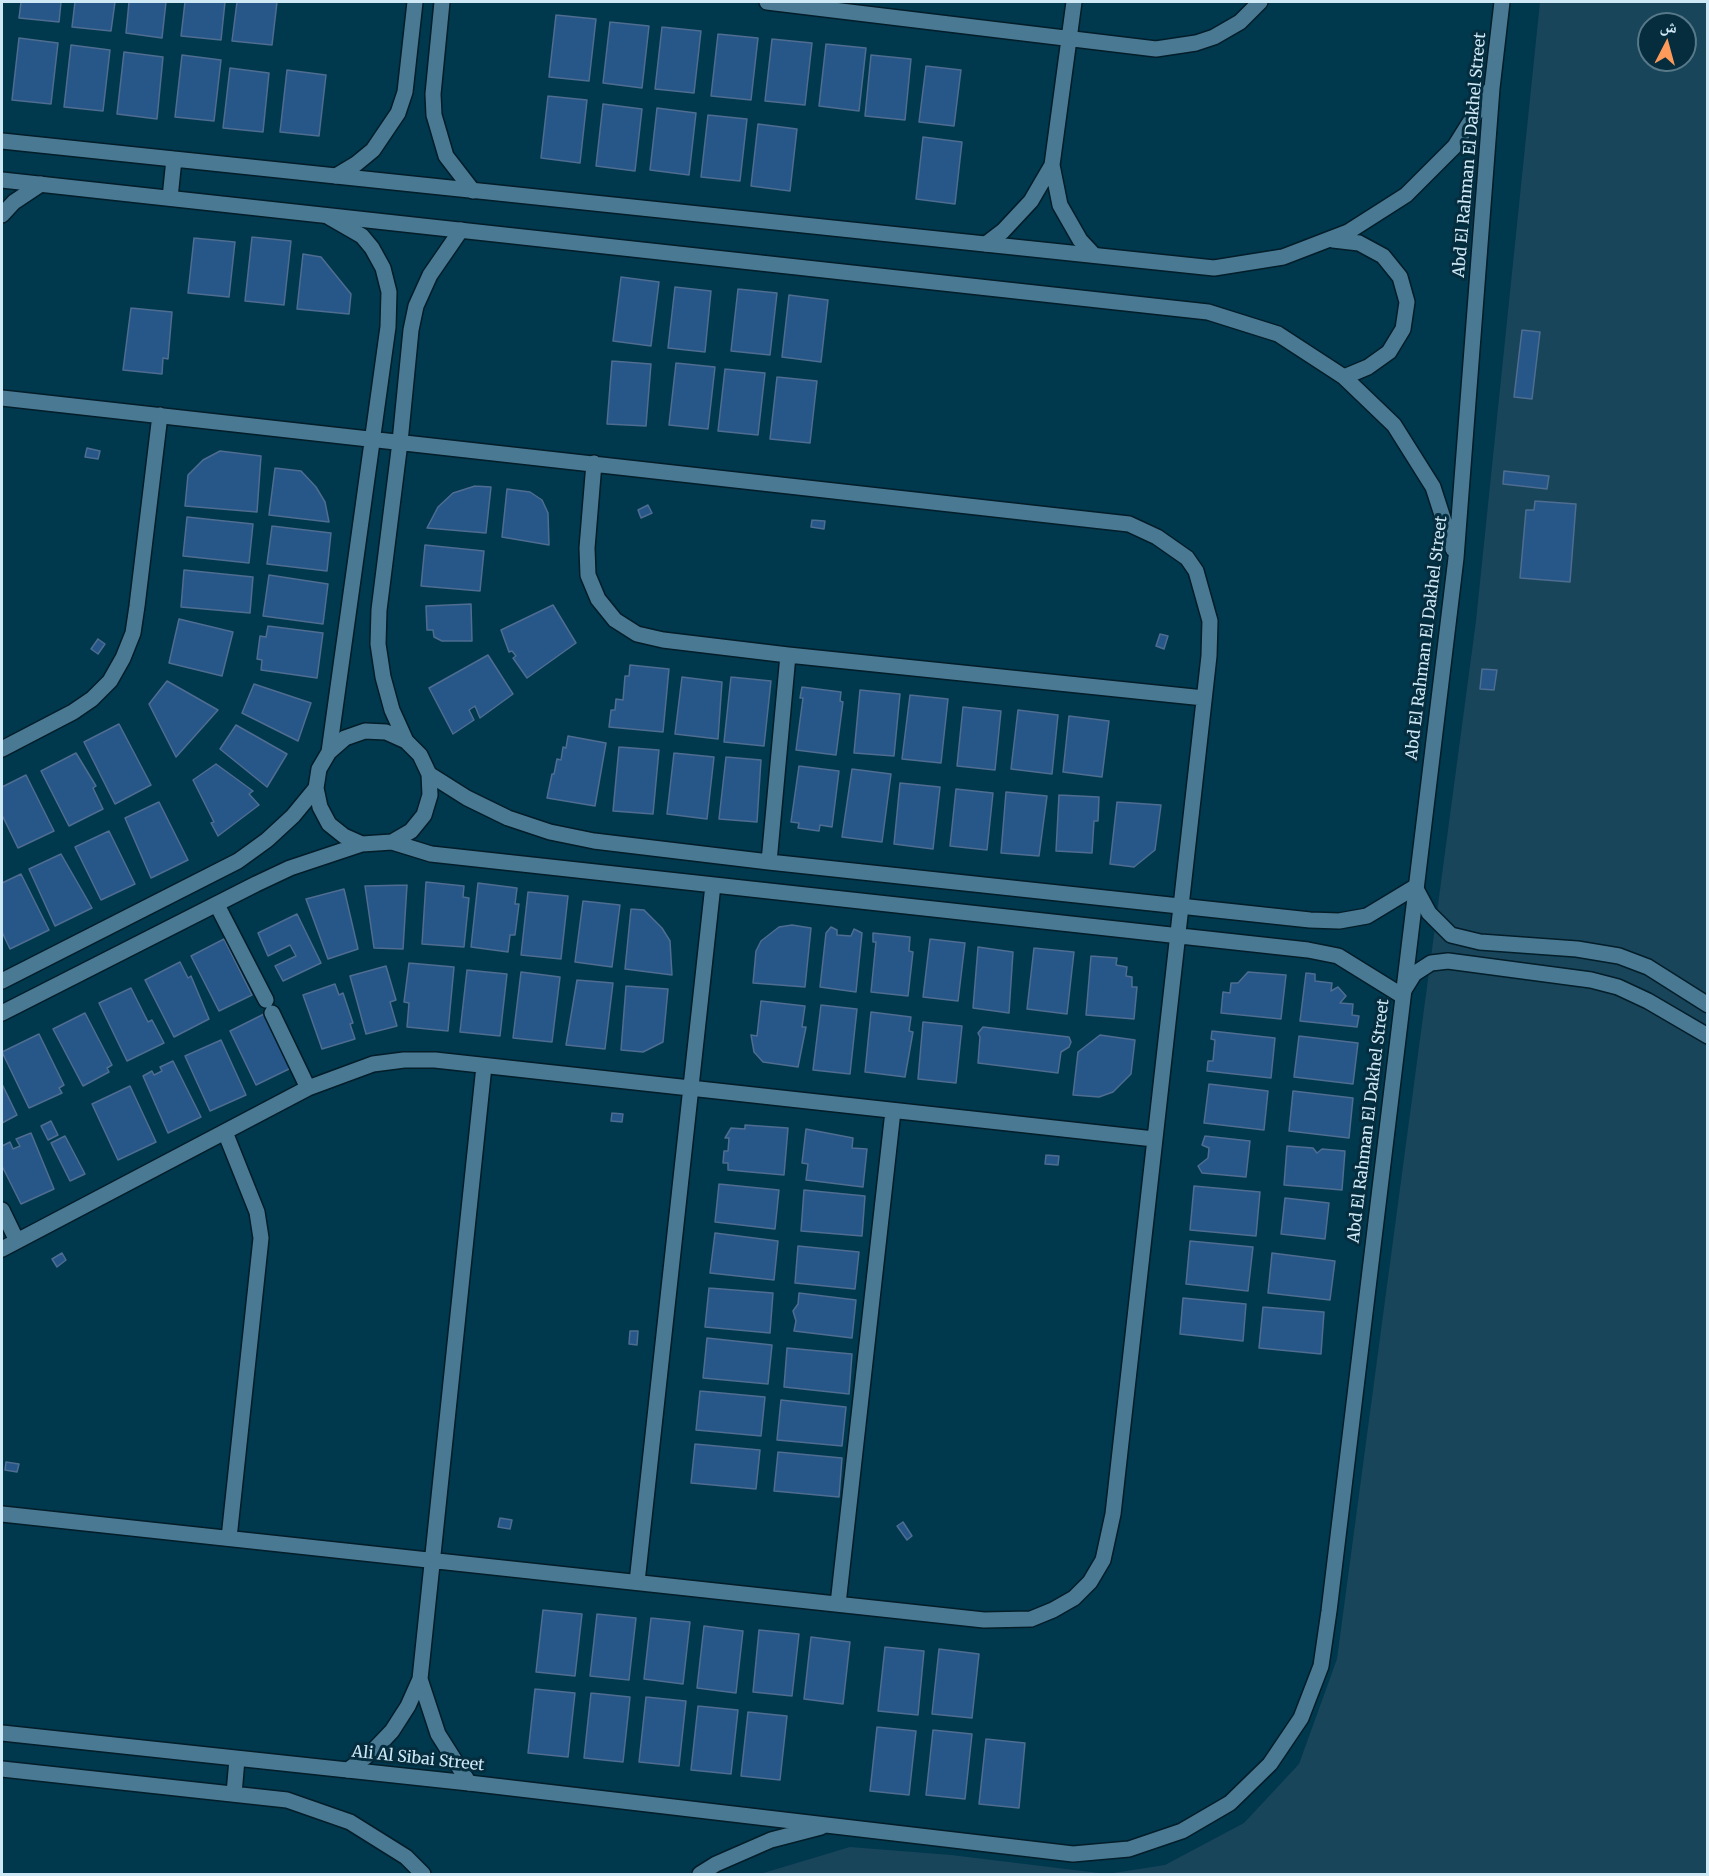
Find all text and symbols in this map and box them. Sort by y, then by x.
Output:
north arrow [1637,12,1697,72]
text: ش [1659,15,1678,37]
street label: Abd El Rahman El Dakhel Street [1450,32,1490,278]
street label: Abd El Rahman El Dakhel Street [1402,515,1452,761]
street label: Abd El Rahman El Dakhel Street [1344,998,1394,1244]
street label: Ali Al Sibai Street [351,1742,485,1776]

